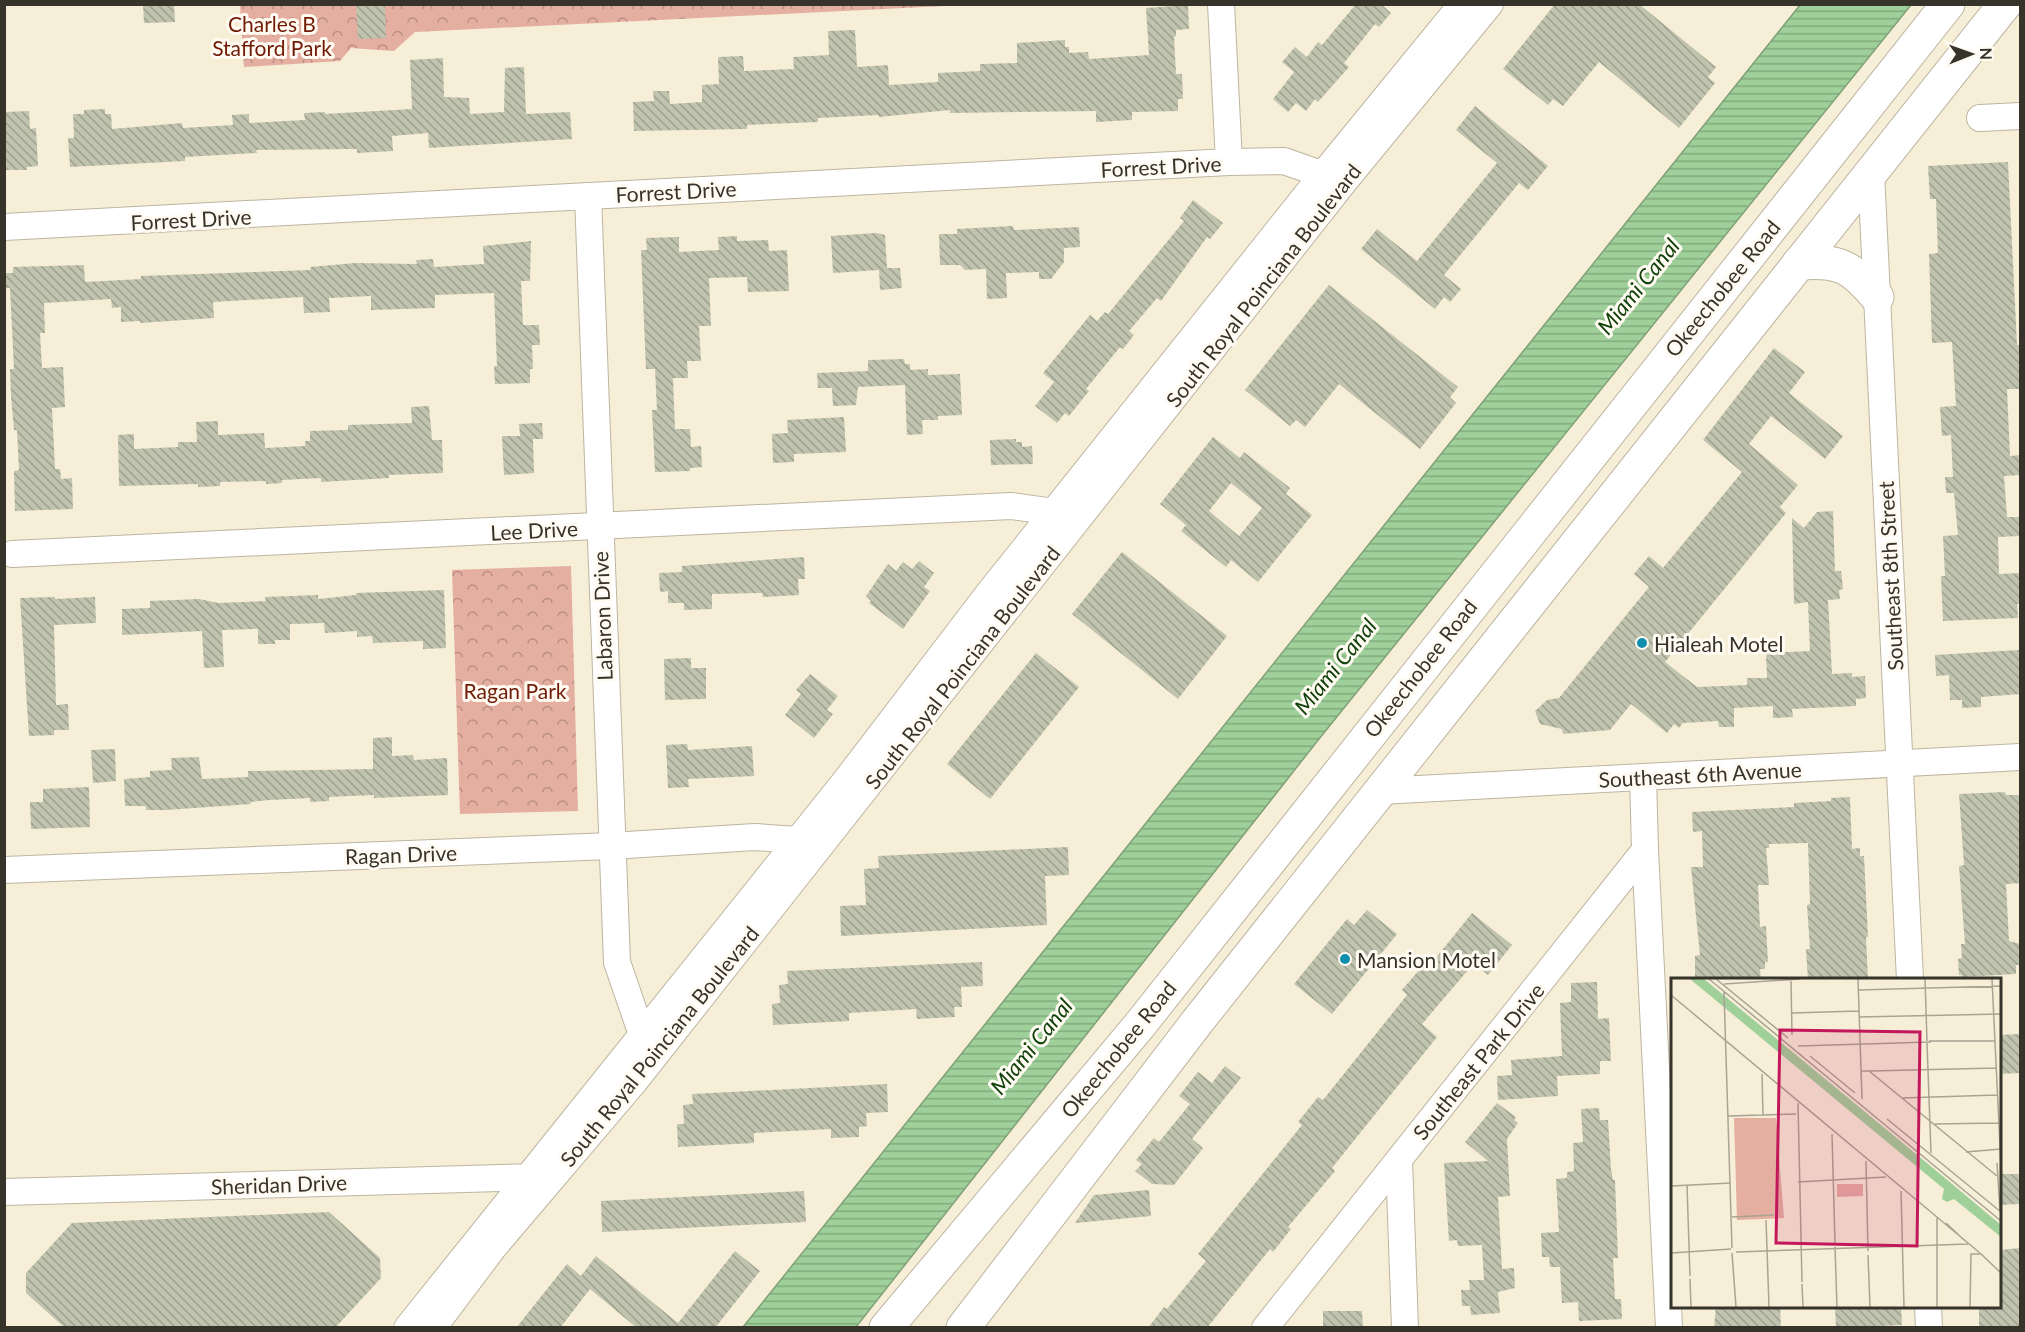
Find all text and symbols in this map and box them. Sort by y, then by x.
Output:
park label: Charles B Stafford Park [212,11,332,60]
north arrow [1941,24,2001,84]
text: N [1977,47,1996,60]
street label: Forrest Drive [1100,150,1222,182]
street label: South Royal Poinciana Boulevard [1160,158,1366,412]
street label: Forrest Drive [615,175,737,207]
street label: Forrest Drive [130,203,252,235]
street label: Okeechobee Road [1659,215,1785,361]
water label: Miami Canal [1591,233,1685,339]
street label: Southeast 8th Street [1873,480,1907,671]
street label: Lee Drive [490,515,578,545]
street label: South Royal Poinciana Boulevard [859,540,1065,794]
street label: Labaron Drive [587,551,617,681]
street label: Okeechobee Road [1358,594,1482,742]
water label: Miami Canal [1288,613,1382,719]
place label: Hialeah Motel [1654,631,1783,656]
marker: Hialeah Motel [1635,636,1649,650]
park label: Ragan Park [464,678,567,703]
street label: Southeast 6th Avenue [1598,756,1802,792]
street label: Ragan Drive [345,840,457,868]
street label: South Royal Poinciana Boulevard [554,921,764,1171]
place label: Mansion Motel [1357,947,1496,972]
marker: Mansion Motel [1338,952,1352,966]
street label: Okeechobee Road [1055,976,1181,1122]
street label: Southeast Park Drive [1407,978,1549,1144]
inset map [1671,978,2001,1308]
water label: Miami Canal [984,993,1078,1099]
street label: Sheridan Drive [211,1169,347,1199]

